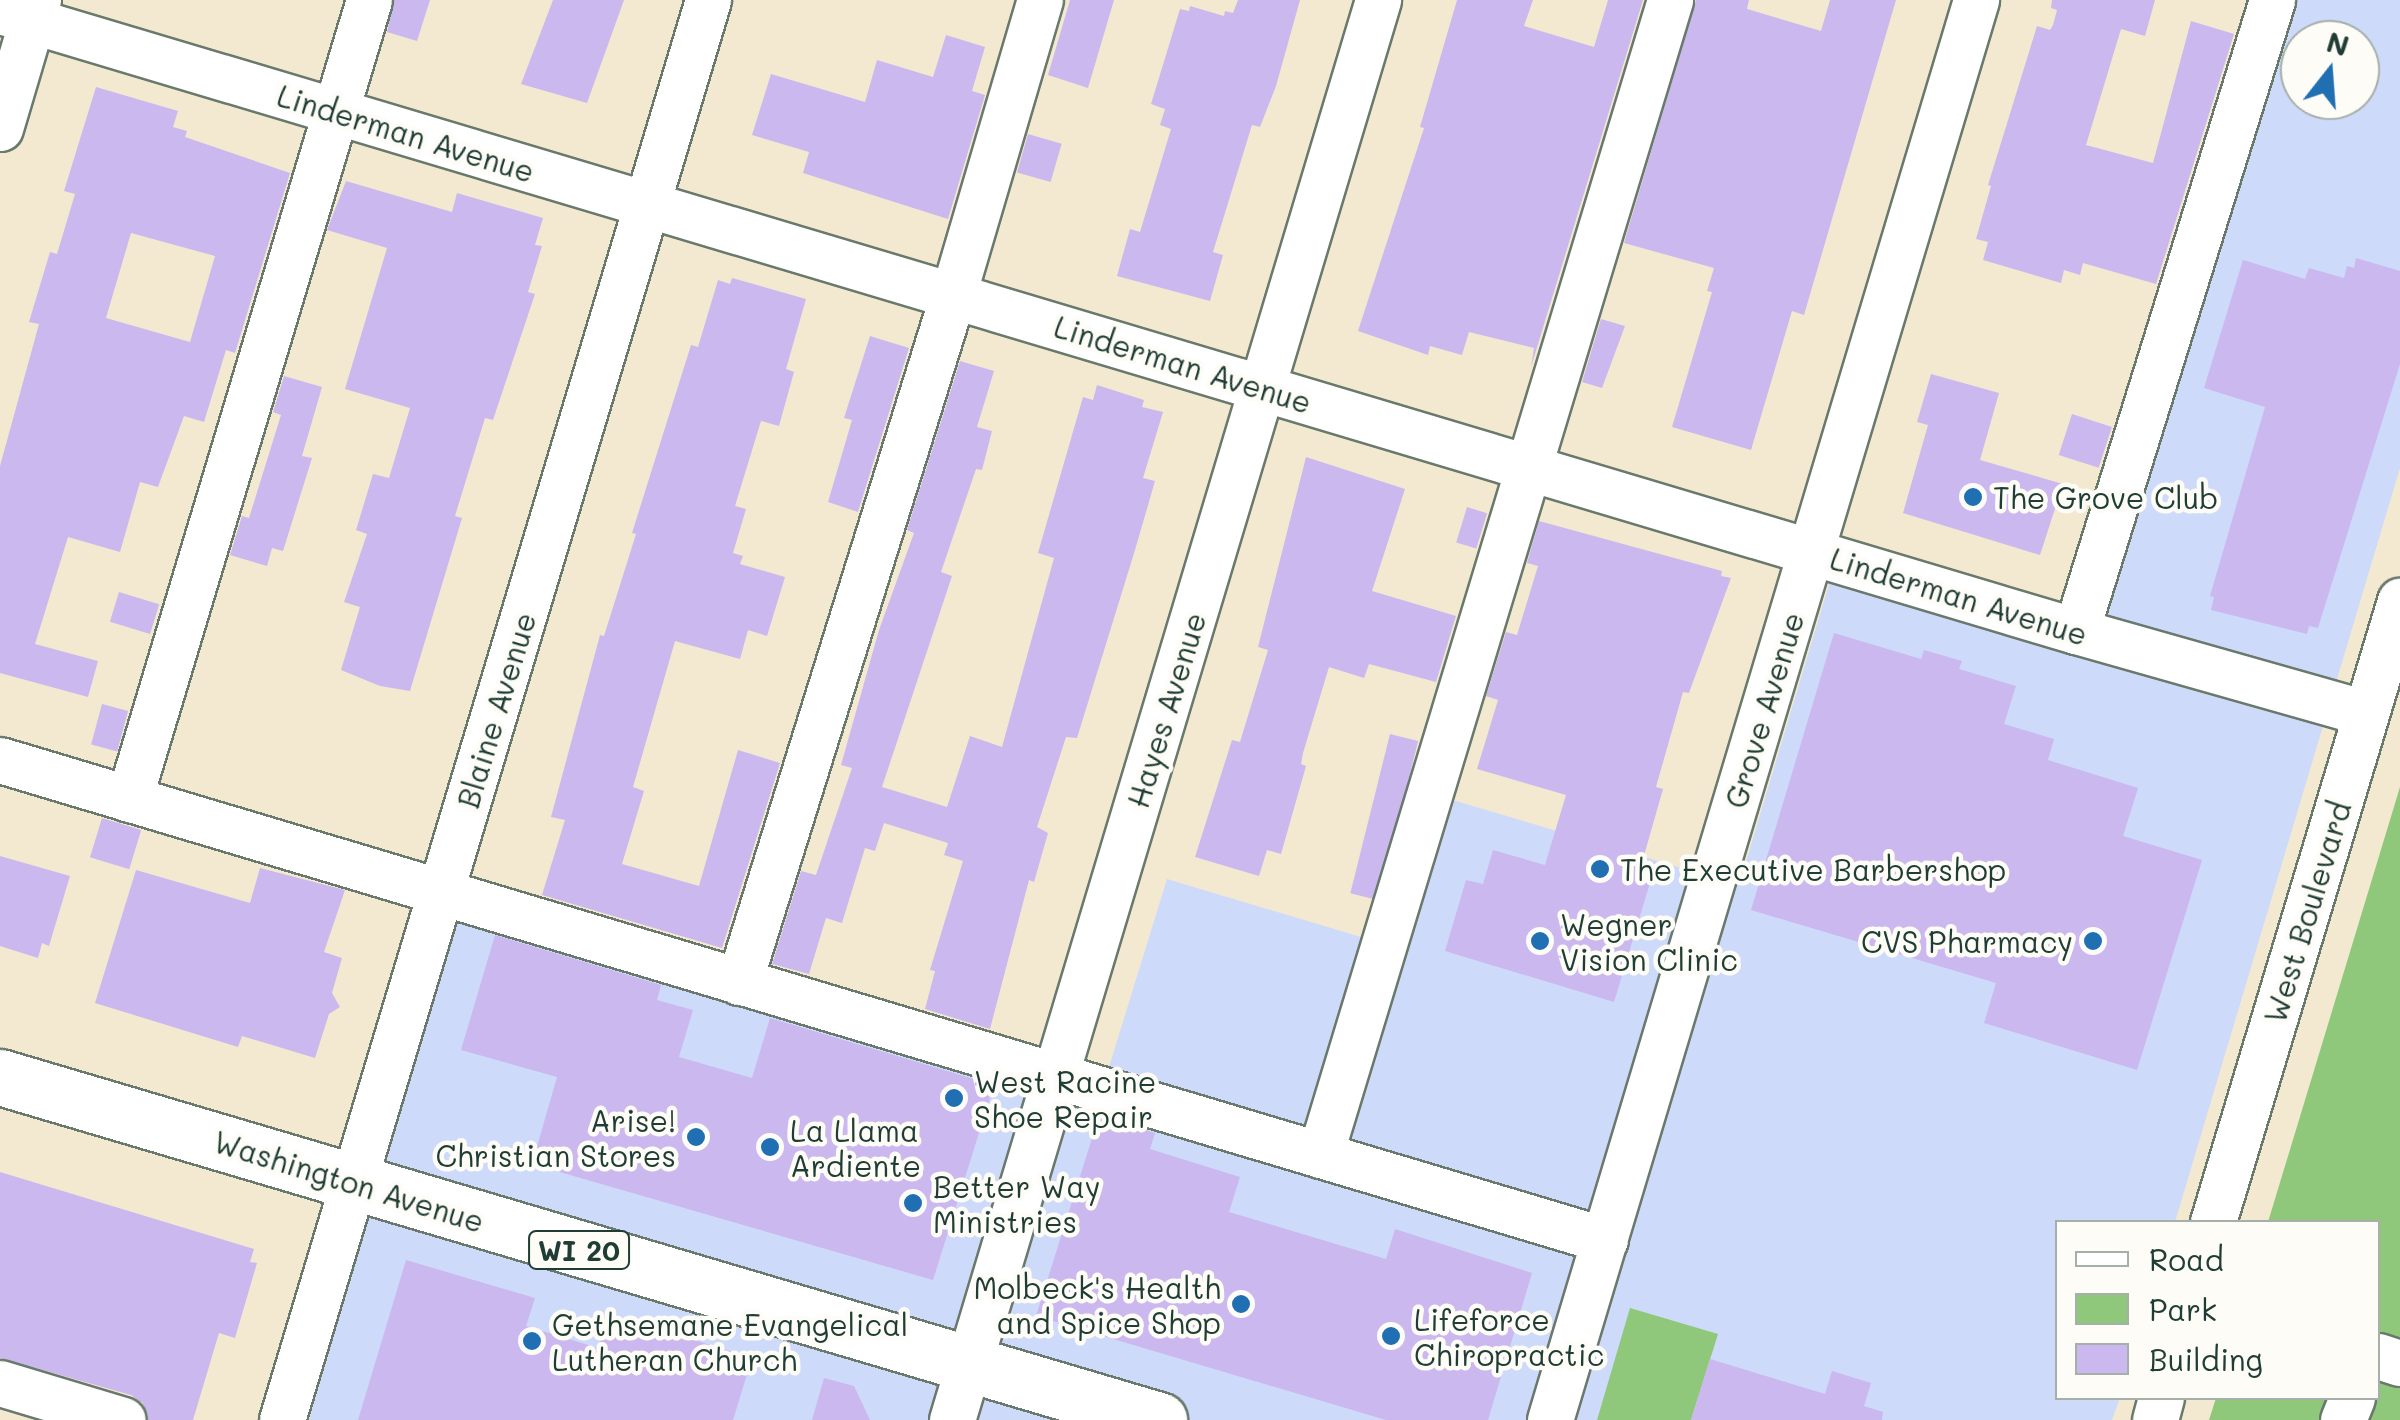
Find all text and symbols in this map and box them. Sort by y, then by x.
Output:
north arrow [2280,20,2380,120]
text: N [2323,23,2354,64]
street label: Linderman Avenue [273,77,539,189]
street label: Linderman Avenue [1050,308,1316,420]
place label: The Grove Club [1993,479,2218,515]
marker: The Grove Club [1962,486,1984,508]
street label: Linderman Avenue [1826,540,2092,652]
street label: Blaine Avenue [449,608,543,812]
street label: Hayes Avenue [1119,608,1213,812]
street label: Grove Avenue [1717,608,1811,812]
street label: West Boulevard [2256,797,2358,1027]
place label: The Executive Barbershop [1620,851,2006,887]
marker: The Executive Barbershop [1589,858,1611,880]
place label: Wegner Vision Clinic [1560,906,1738,976]
place label: CVS Pharmacy [1861,923,2073,959]
marker: Wegner Vision Clinic [1529,930,1551,952]
marker: CVS Pharmacy [2082,930,2104,952]
place label: West Racine Shoe Repair [974,1063,1156,1134]
marker: West Racine Shoe Repair [943,1087,965,1109]
place label: Arise! Christian Stores [435,1102,676,1172]
place label: La Llama Ardiente [790,1112,921,1182]
street label: Washington Avenue [210,1123,488,1239]
marker: Arise! Christian Stores [685,1126,707,1148]
marker: La Llama Ardiente [759,1136,781,1158]
place label: Better Way Ministries [933,1168,1101,1238]
marker: Better Way Ministries [902,1192,924,1214]
legend [2055,1220,2380,1400]
road number: WI 20 [526,1227,632,1273]
text: Road [2149,1239,2224,1279]
place label: Molbeck's Health and Spice Shop [973,1269,1221,1340]
text: Park [2149,1289,2217,1329]
marker: Molbeck's Health and Spice Shop [1230,1293,1252,1315]
place label: Lifeforce Chiropractic [1414,1301,1604,1372]
place label: Gethsemane Evangelical Lutheran Church [552,1306,908,1376]
marker: Lifeforce Chiropractic [1378,1323,1404,1349]
marker: Gethsemane Evangelical Lutheran Church [521,1330,543,1352]
text: Building [2149,1339,2263,1379]

